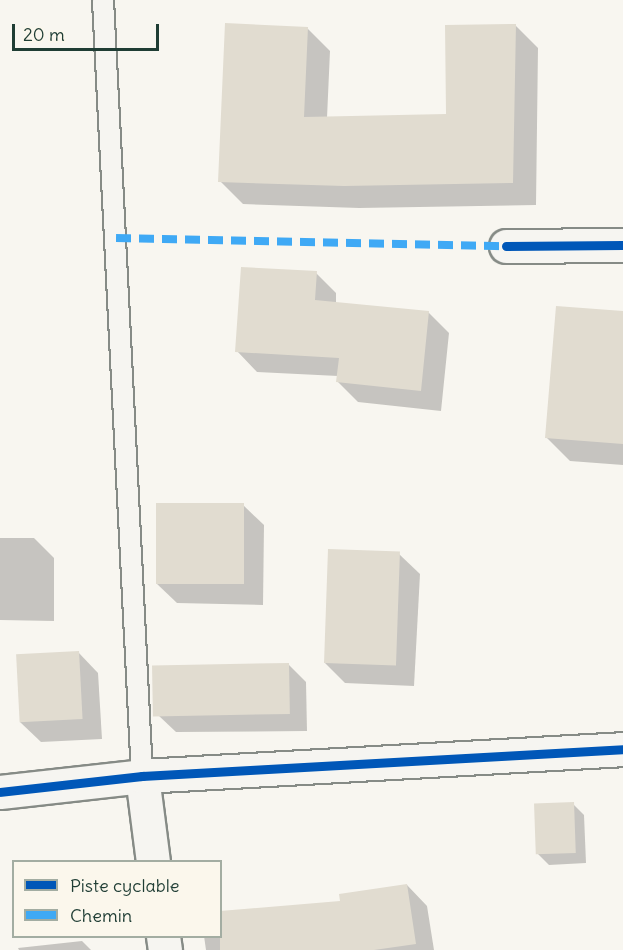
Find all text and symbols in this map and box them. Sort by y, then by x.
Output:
scale bar [15,12,162,50]
text: 20 m [23,23,65,46]
legend [12,860,222,938]
text: Piste cyclable [70,874,179,897]
text: Chemin [70,904,132,927]

